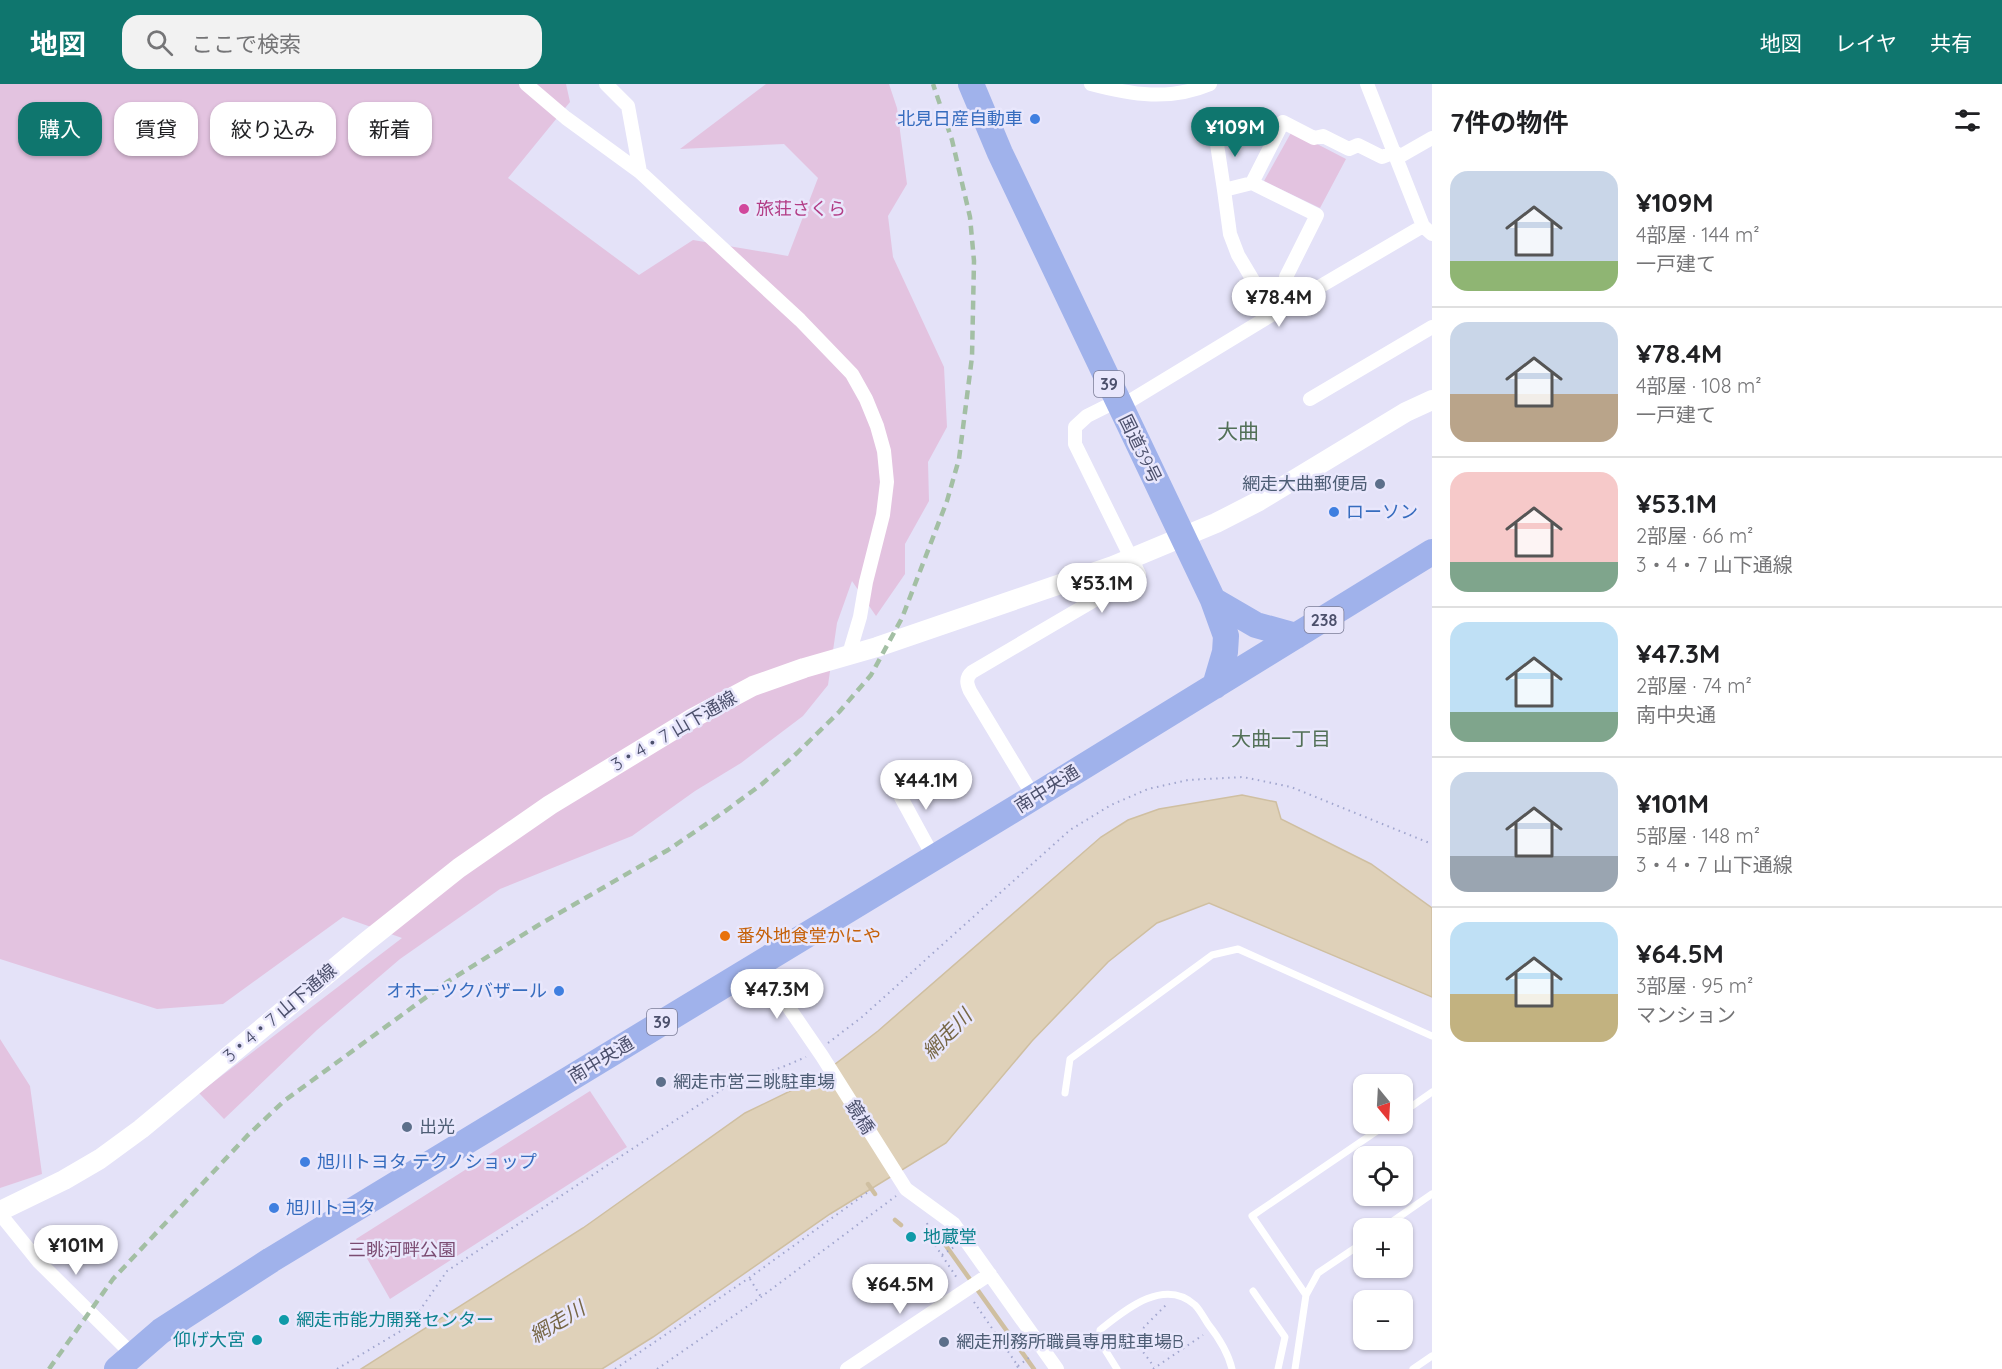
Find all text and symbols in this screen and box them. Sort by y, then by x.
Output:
search box [122,15,542,69]
text: 地図 [30,26,86,61]
icon: search [143,26,176,59]
text: ここで検索 [191,30,301,58]
text: 地図 [1760,30,1802,56]
text: レイヤ [1835,30,1897,56]
text: 共有 [1930,30,1972,56]
chip: 購入 [18,102,102,156]
chip: 賃貸 [114,102,198,156]
chip: 絞り込み [210,102,336,156]
chip: 新着 [348,102,432,156]
icon: filters [1951,104,1984,137]
text: 7件の物件 [1450,106,1568,139]
place label: 北見日産自動車 [897,107,1023,130]
pin: ¥109M [1193,107,1277,158]
marker: 北見日産自動車 [1028,112,1042,126]
text: ¥109M [1205,114,1265,139]
text: ¥109M [1636,186,1714,219]
icon: home [1498,195,1570,267]
place label: 旅荘さくら [756,197,846,220]
marker: 旅荘さくら [737,202,751,216]
text: 4部屋 · 144 m² [1636,222,1760,247]
text: 一戸建て [1636,251,1716,276]
pin: ¥78.4M [1230,277,1328,328]
text: ¥78.4M [1246,284,1312,309]
text: ¥78.4M [1636,337,1722,370]
icon: home [1498,346,1570,418]
road number: 39 [1094,371,1124,397]
text: 4部屋 · 108 m² [1636,373,1762,398]
text: 一戸建て [1636,402,1716,427]
street label: 国道39号 [1114,411,1167,487]
district label: 大曲 [1217,418,1259,444]
place label: 網走大曲郵便局 [1242,472,1368,495]
marker: 網走大曲郵便局 [1373,477,1387,491]
text: ¥53.1M [1636,487,1717,520]
icon: home [1498,496,1570,568]
place label: ローソン [1346,500,1418,523]
marker: ローソン [1327,505,1341,519]
text: 2部屋 · 66 m² [1636,523,1753,548]
text: 3・4・7 山下通線 [1636,552,1793,577]
pin: ¥53.1M [1053,563,1151,614]
text: ¥53.1M [1071,570,1133,595]
road number: 238 [1304,607,1344,633]
text: ¥47.3M [1636,637,1720,670]
icon: home [1498,646,1570,718]
text: 2部屋 · 74 m² [1636,673,1752,698]
street label: 3・4・7 山下通線 [607,685,741,776]
text: 南中央通 [1636,702,1716,727]
district label: 大曲一丁目 [1231,726,1331,751]
pin: ¥44.1M [877,760,975,811]
street label: 南中央通 [1010,760,1083,817]
text: ¥44.1M [894,767,958,792]
text: ¥101M [1636,787,1709,820]
icon: home [1498,796,1570,868]
text: 5部屋 · 148 m² [1636,823,1760,848]
text: 3・4・7 山下通線 [1636,852,1793,877]
place label: 番外地食堂かにや [737,924,881,947]
marker: 番外地食堂かにや [718,929,732,943]
text: ¥64.5M [1636,937,1724,970]
icon: home [1498,946,1570,1018]
street label: 3・4・7 山下通線 [218,958,341,1067]
pin: ¥47.3M [728,969,826,1020]
text: 3部屋 · 95 m² [1636,973,1753,998]
text: ¥47.3M [745,976,809,1001]
place label: オホーツクバザール [386,979,547,1002]
marker: オホーツクバザール [552,984,566,998]
water label: 網走川 [917,1002,978,1064]
text: マンション [1636,1002,1736,1027]
road number: 39 [647,1009,677,1035]
street label: 南中央通 [564,1031,638,1088]
place label: 網走市営三眺駐車場 [673,1070,835,1093]
north arrow [1353,1074,1413,1134]
map controls [1353,1074,1413,1350]
marker: 網走市営三眺駐車場 [654,1075,668,1089]
street label: 鏡橋 [841,1095,880,1138]
place label: 出光 [419,1115,455,1138]
marker: 出光 [400,1120,414,1134]
button: locate [1353,1146,1413,1206]
place label: 旭川トヨタ テクノショップ [317,1150,537,1173]
marker: 旭川トヨタ テクノショップ [298,1155,312,1169]
place label: 旭川トヨタ [286,1196,376,1219]
marker: 旭川トヨタ [267,1201,281,1215]
button: + [1353,1218,1413,1278]
pin: ¥101M [34,1225,118,1276]
place label: 地蔵堂 [923,1225,977,1248]
marker: 地蔵堂 [904,1230,918,1244]
text: ¥101M [48,1232,104,1257]
park label: 三眺河畔公園 [348,1238,456,1261]
pin: ¥64.5M [851,1264,949,1315]
text: ¥64.5M [866,1271,934,1296]
button: − [1353,1290,1413,1350]
water label: 網走川 [525,1294,591,1348]
place label: 網走市能力開発センター [296,1308,494,1331]
marker: 網走市能力開発センター [277,1313,291,1327]
place label: 仰げ大宮 [173,1328,245,1351]
place label: 網走刑務所職員専用駐車場B [956,1330,1184,1353]
marker: 仰げ大宮 [250,1333,264,1347]
marker: 網走刑務所職員専用駐車場B [937,1335,951,1349]

